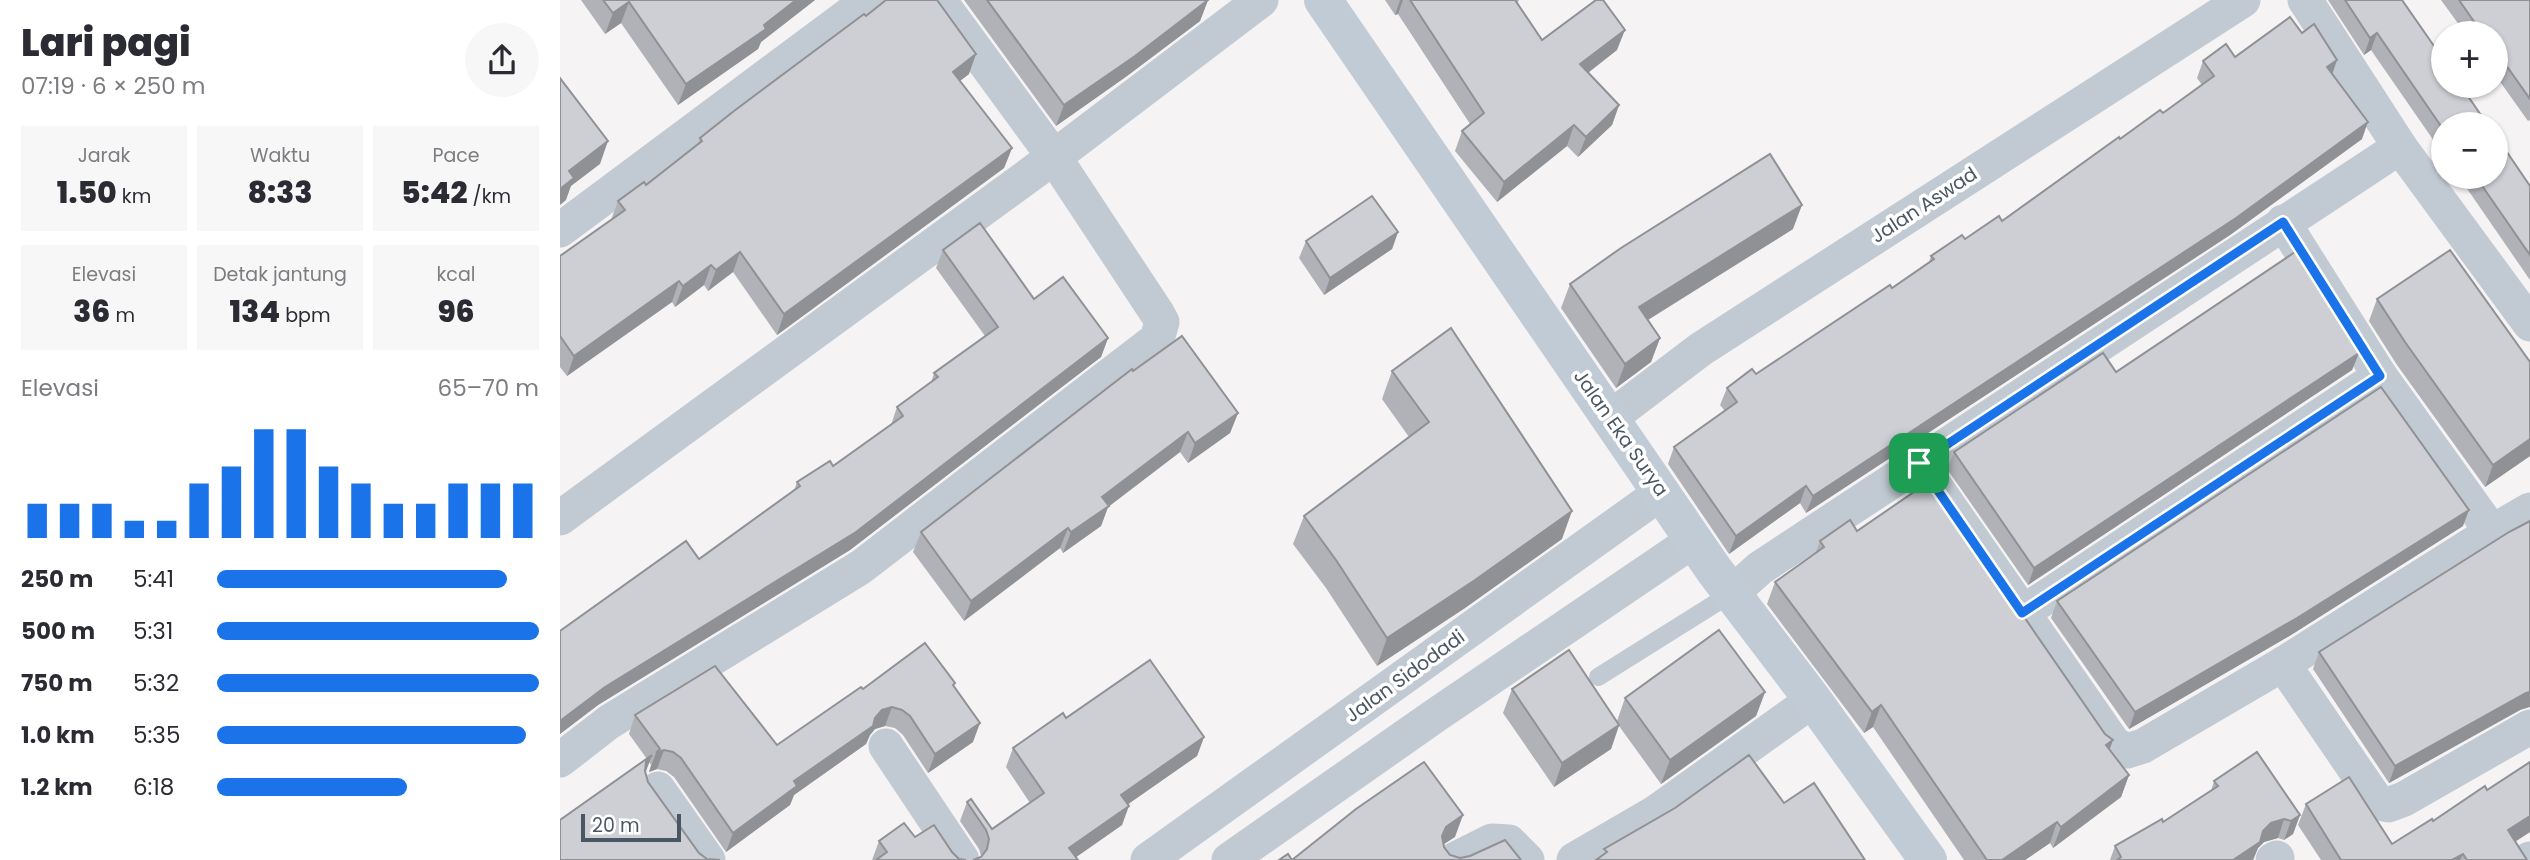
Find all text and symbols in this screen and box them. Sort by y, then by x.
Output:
text: Lari pagi [21,16,191,69]
map controls [2431,21,2508,189]
button: + [2431,21,2508,98]
button: share [465,23,539,97]
text: 07:19 · 6 × 250 m [21,70,206,102]
button: − [2431,112,2508,189]
text: Jarak [78,142,130,169]
text: Waktu [250,142,310,169]
text: Pace [432,142,480,169]
street label: Jalan Aswad [1866,161,1982,249]
text: 1.50 [57,171,117,214]
text: 8:33 [247,171,313,214]
text: 5:42 [401,171,468,214]
text: km [117,183,151,210]
text: /km [468,183,511,210]
text: Elevasi [72,261,136,288]
text: Detak jantung [213,261,347,288]
text: kcal [437,261,475,288]
text: 36 [73,290,110,333]
text: 134 [230,290,280,333]
text: 96 [437,290,475,333]
text: m [110,302,135,329]
text: bpm [280,302,330,329]
street label: Jalan Eka Surya [1567,364,1675,502]
text: Elevasi [21,372,99,404]
text: 65–70 m [438,372,539,404]
pin [1889,433,1949,493]
icon: arrive [1900,444,1938,482]
text: 250 m [21,563,93,595]
text: 5:41 [133,563,174,595]
text: 500 m [21,615,95,647]
text: 5:31 [133,615,173,647]
street label: Jalan Sidodadi [1340,623,1470,729]
text: 750 m [21,667,92,699]
text: 5:32 [133,667,179,699]
text: 1.0 km [21,719,95,751]
text: 5:35 [133,719,180,751]
text: 1.2 km [21,771,93,803]
text: 6:18 [133,771,174,803]
scale bar [581,811,681,843]
text: 20 m [592,812,640,839]

